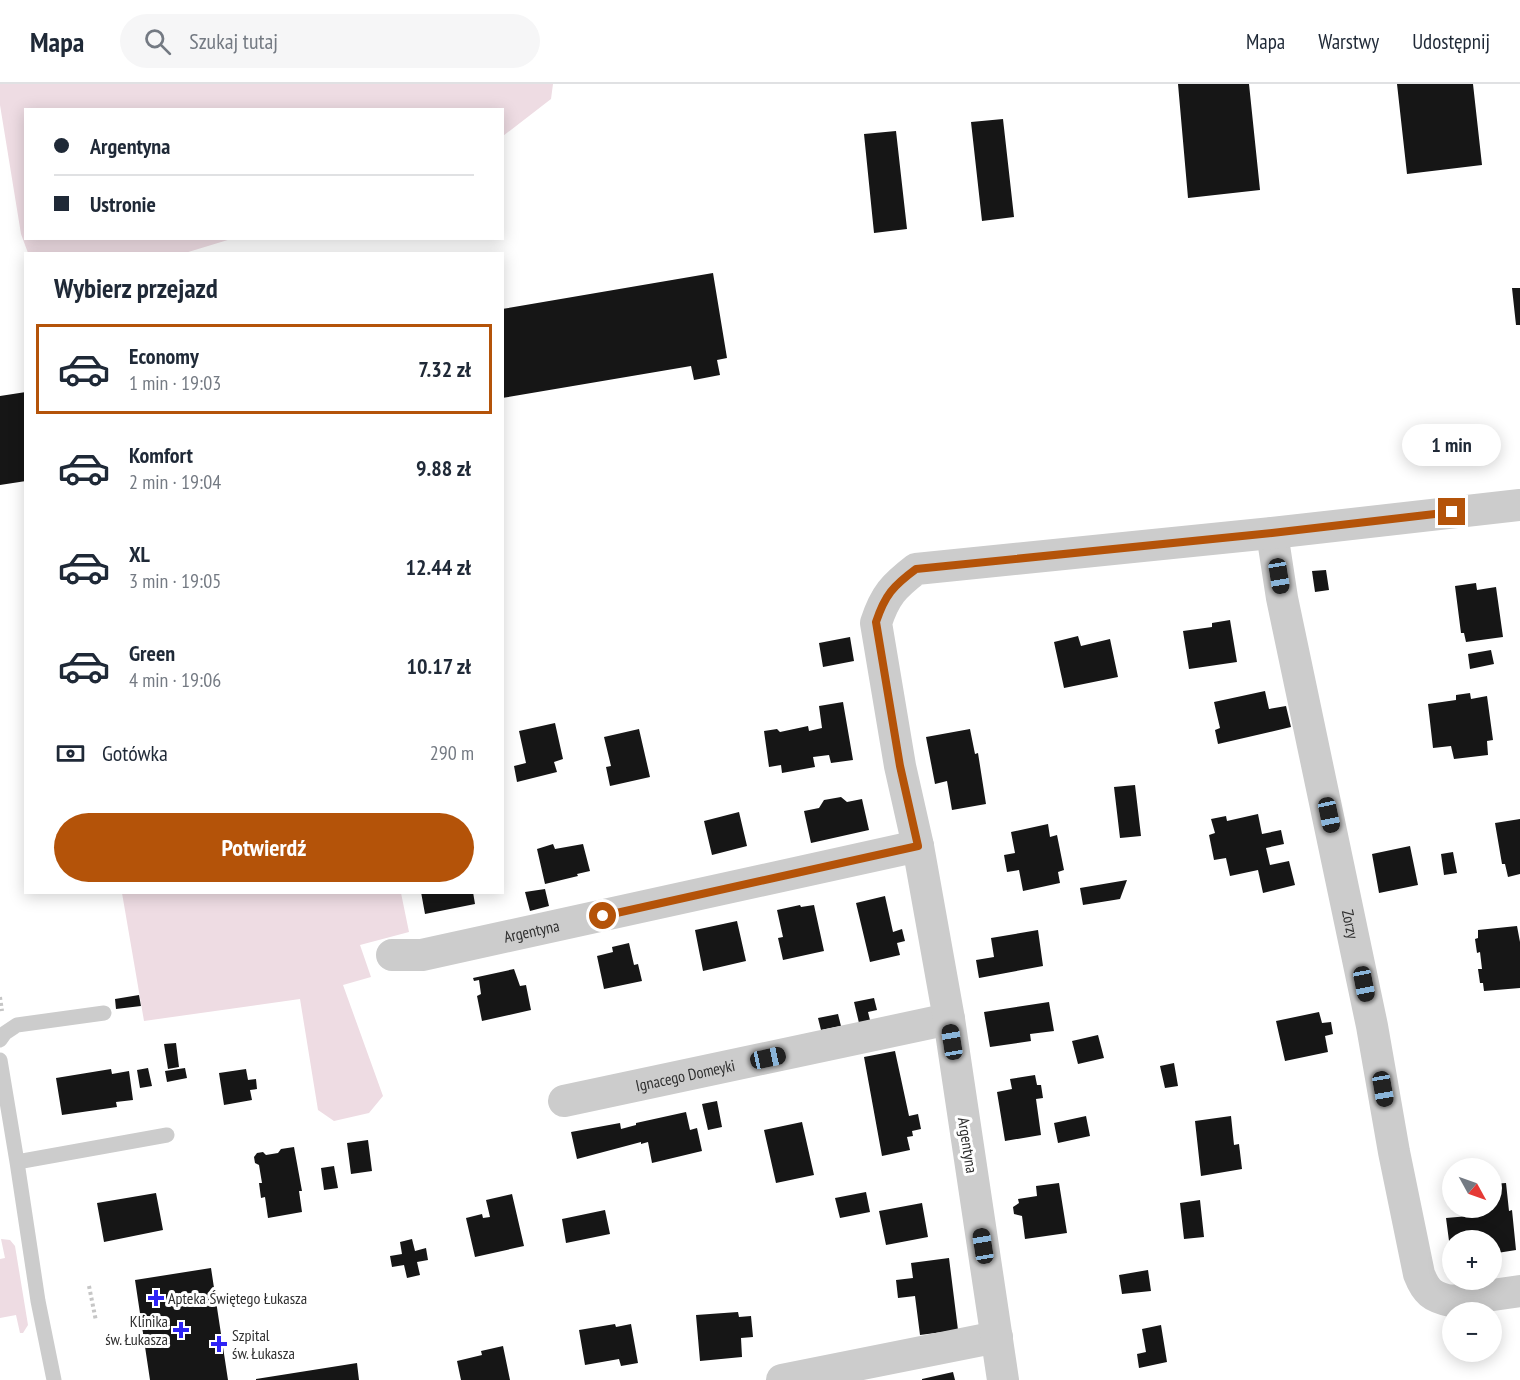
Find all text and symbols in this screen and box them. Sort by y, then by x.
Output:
search box [120,14,540,68]
text: Mapa [30,23,84,60]
icon: search [141,25,174,58]
text: Szukaj tutaj [189,27,278,55]
text: Mapa [1246,28,1285,55]
text: Warstwy [1318,28,1379,55]
text: Udostępnij [1412,28,1490,55]
text: Argentyna [90,132,170,160]
text: Ustronie [90,190,156,218]
text: Wybierz przejazd [54,271,218,305]
icon: car [57,342,111,396]
text: Economy [129,342,199,370]
text: 7.32 zł [418,355,471,383]
text: 1 min · 19:03 [129,370,221,396]
callout: 1 min [1402,425,1502,467]
text: 1 min [1431,432,1472,458]
icon: car [57,441,111,495]
text: Komfort [129,441,193,469]
text: 9.88 zł [416,454,471,482]
text: 2 min · 19:04 [129,469,221,495]
route end [1438,498,1465,525]
icon: car [57,540,111,594]
text: XL [129,540,150,568]
text: 12.44 zł [406,553,471,581]
car [1267,557,1291,595]
text: 3 min · 19:05 [129,568,221,594]
icon: car [57,639,111,693]
text: Green [129,639,175,667]
text: 10.17 zł [406,652,471,680]
text: 4 min · 19:06 [129,667,221,693]
icon: cash [54,737,87,770]
text: Gotówka [102,739,168,767]
text: 290 m [430,740,474,766]
car [1316,796,1342,834]
button: Potwierdź [54,813,474,882]
route start [589,902,616,929]
street label: Zorzy [1338,908,1363,941]
street label: Argentyna [502,915,561,947]
car [1352,965,1376,1003]
car [940,1023,964,1061]
car [749,1045,787,1071]
street label: Ignacego Domeyki [634,1055,737,1095]
car [1371,1070,1395,1108]
street label: Argentyna [954,1116,982,1174]
north arrow [1442,1158,1502,1218]
map controls [1442,1158,1502,1362]
car [971,1227,995,1265]
button: + [1442,1230,1502,1290]
place label: Apteka Świętego Łukasza [168,1288,307,1308]
marker: Apteka Świętego Łukasza [149,1291,163,1305]
button: − [1442,1302,1502,1362]
place label: Klinika św. Łukasza [105,1311,168,1349]
marker: Klinika św. Łukasza [172,1321,190,1339]
place label: Szpital św. Łukasza [232,1325,295,1363]
marker: Szpital św. Łukasza [210,1335,228,1353]

